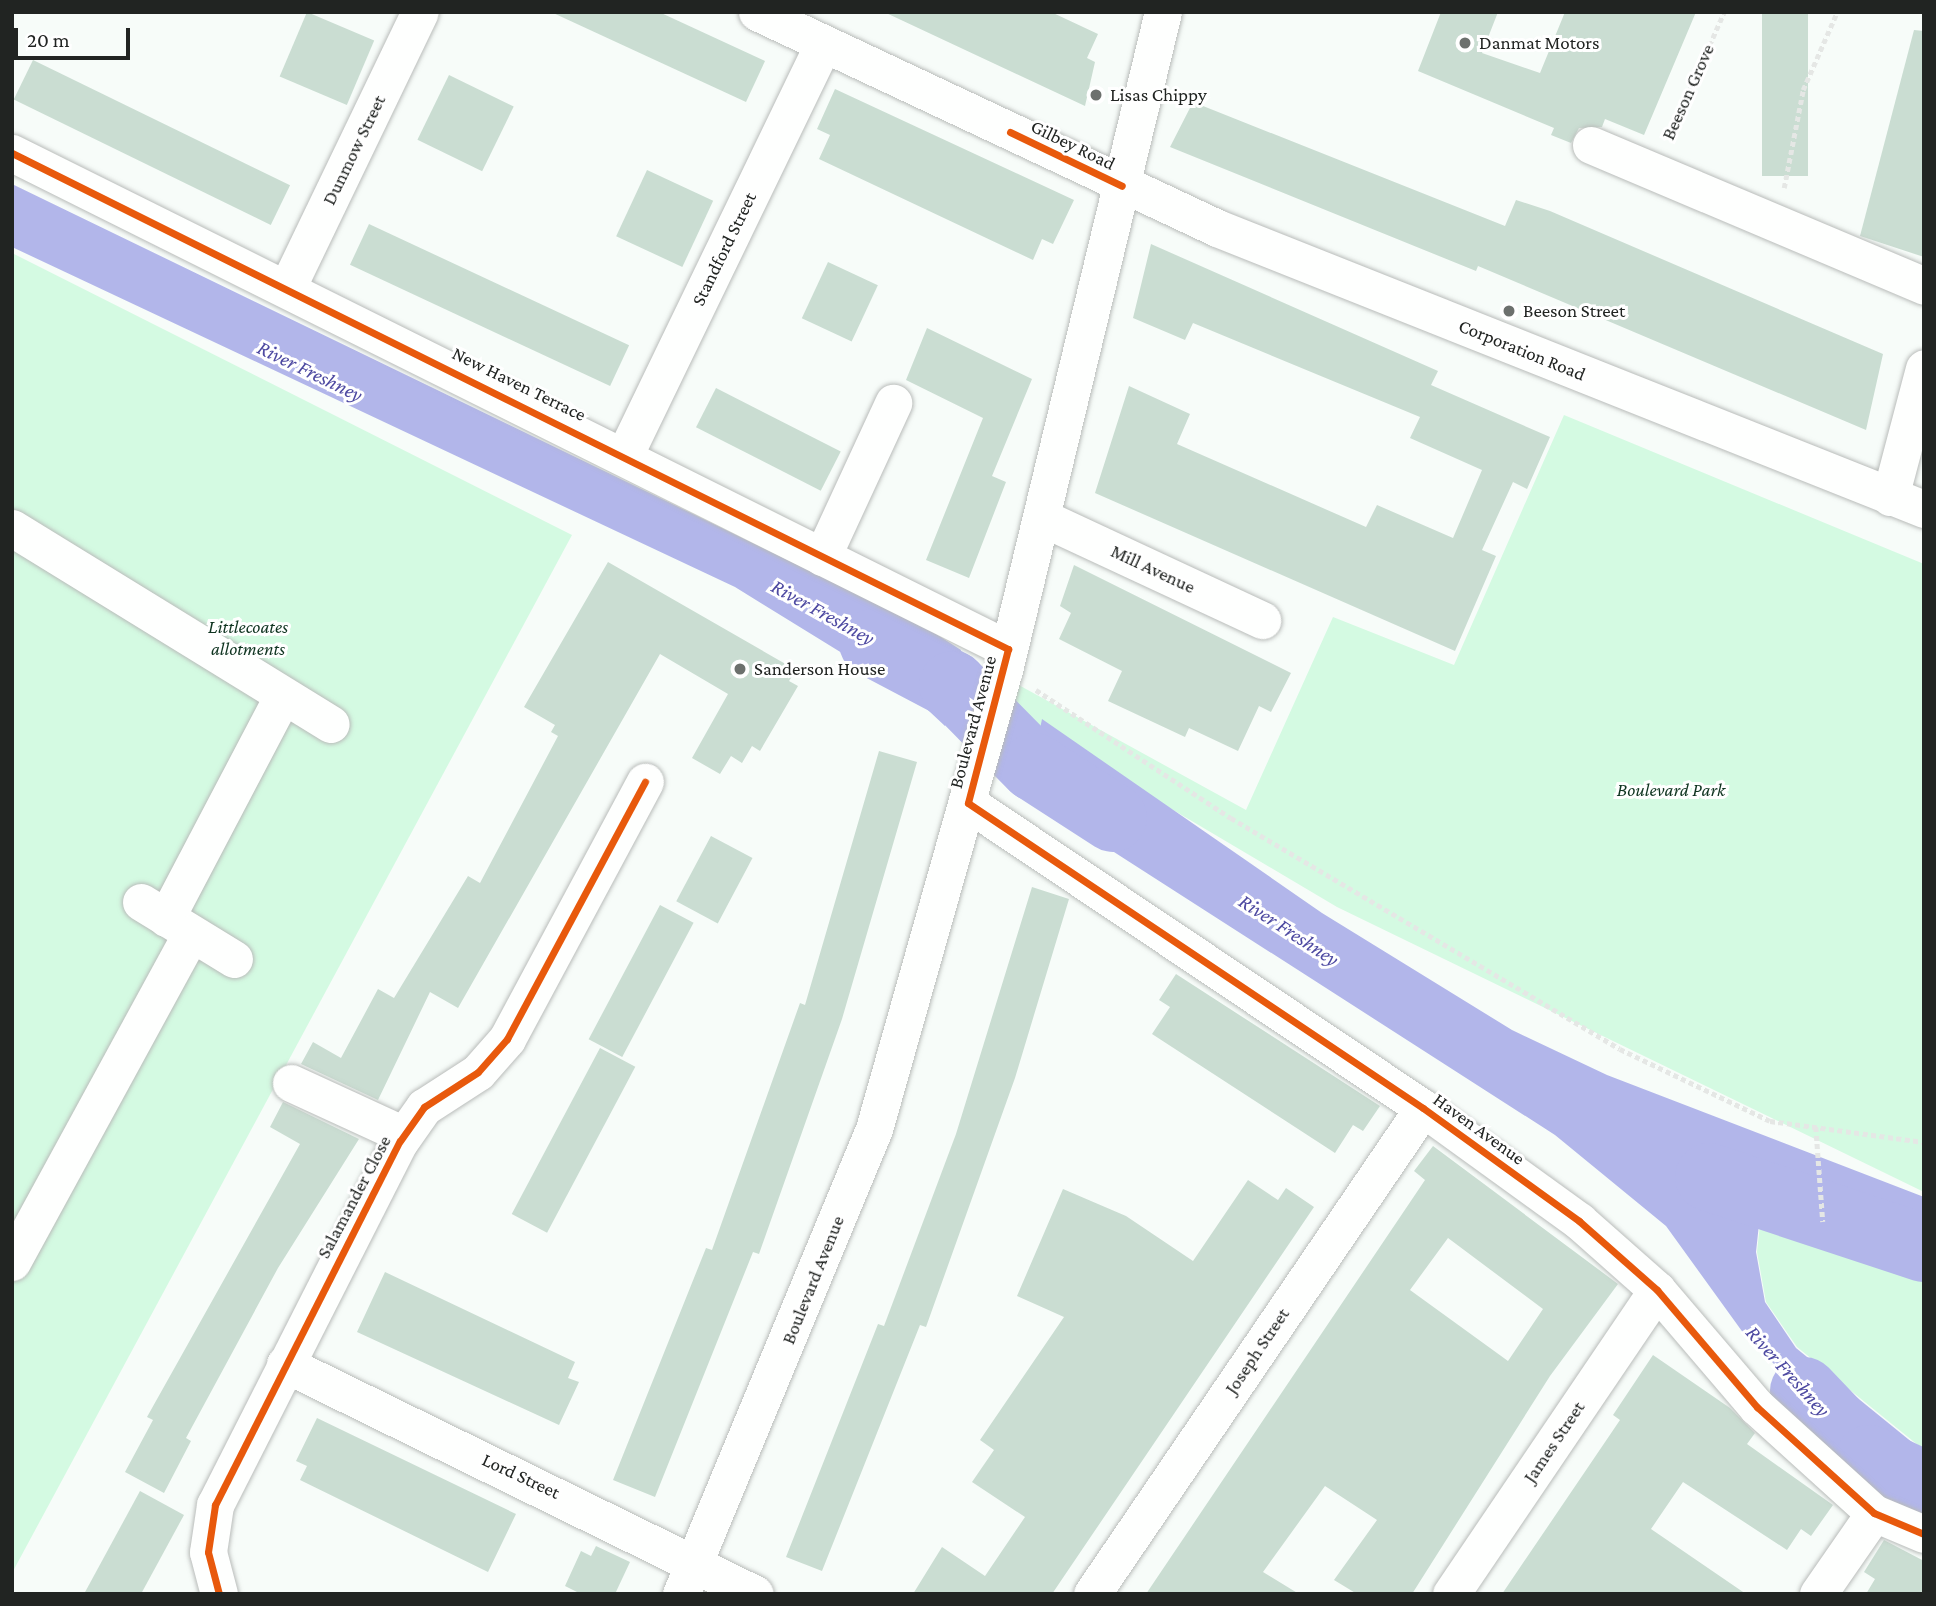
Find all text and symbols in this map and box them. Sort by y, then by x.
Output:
scale bar [18,14,133,58]
text: 20 m [27,28,70,52]
place label: Danmat Motors [1479,32,1599,54]
marker: Danmat Motors [1457,35,1473,51]
street label: Beeson Grove [1657,41,1719,143]
place label: Lisas Chippy [1110,84,1207,106]
marker: Lisas Chippy [1088,87,1104,103]
street label: Dunmow Street [318,91,390,209]
street label: Gilbey Road [1027,115,1119,175]
street label: Standford Street [687,189,761,309]
place label: Beeson Street [1523,300,1625,322]
marker: Beeson Street [1501,303,1517,319]
street label: Corporation Road [1455,314,1589,386]
water label: River Freshney [253,335,367,407]
street label: New Haven Terrace [448,342,590,426]
street label: Mill Avenue [1107,540,1199,598]
water label: River Freshney [767,573,879,651]
park label: Littlecoates allotments [208,616,288,660]
street label: Boulevard Avenue [944,653,1002,791]
place label: Sanderson House [754,658,885,680]
marker: Sanderson House [732,661,748,677]
park label: Boulevard Park [1617,779,1725,801]
water label: River Freshney [1234,888,1344,972]
street label: Haven Avenue [1429,1088,1529,1170]
street label: Salamander Close [312,1132,396,1262]
street label: Boulevard Avenue [777,1212,849,1348]
street label: Joseph Street [1220,1304,1294,1398]
water label: River Freshney [1740,1320,1836,1422]
street label: James Street [1518,1397,1590,1487]
street label: Lord Street [478,1448,564,1504]

